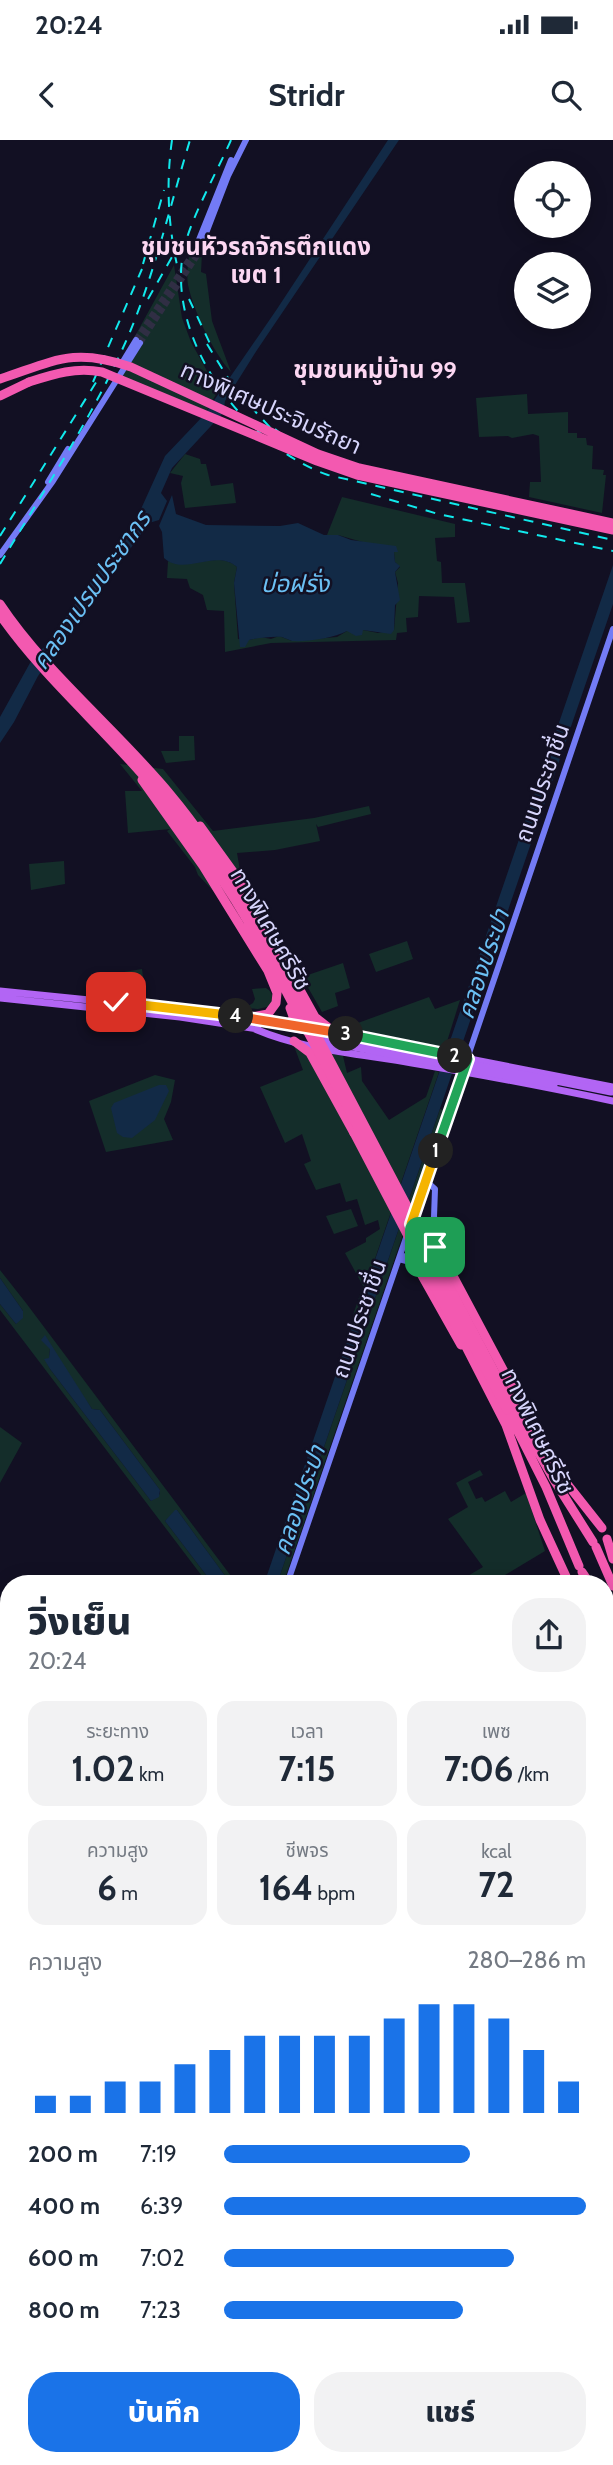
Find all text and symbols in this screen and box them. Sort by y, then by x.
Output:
text: 20:24 [35,9,103,41]
text: Stridr [268,75,345,114]
icon: back [28,76,66,114]
icon: search [547,76,585,114]
map controls [514,161,591,329]
button: locate [514,161,591,238]
district label: ชุมชนหัวรถจักรตึกแดง เขต 1 [141,232,371,289]
button: layers [514,252,591,329]
district label: ชุมชนหมู่บ้าน 99 [293,355,457,385]
street label: ทางพิเศษประจิมรัถยา [176,356,366,460]
water label: คลองเปรมประชากร [26,504,158,675]
water label: บ่อฝรั่ง [261,568,330,598]
street label: ถนนประชาชื่น [507,719,575,846]
street label: ทางพิเศษศรีรัช [225,863,317,995]
water label: คลองประปา [451,904,516,1022]
pin [86,972,146,1032]
icon: check [97,983,135,1021]
pin: 4 [218,998,254,1034]
text: 4 [230,1004,241,1027]
pin: 3 [328,1016,364,1052]
text: 3 [340,1022,351,1045]
pin: 2 [438,1038,472,1074]
text: 2 [449,1044,460,1067]
pin: 1 [418,1133,453,1168]
text: 1 [432,1139,439,1162]
pin [405,1217,465,1277]
icon: arrive [416,1228,454,1266]
street label: ถนนประชาชื่น [324,1255,392,1382]
street label: ทางพิเศษศรีรัช [495,1363,581,1499]
water label: คลองประปา [267,1440,332,1558]
text: วิ่งเย็น [28,1597,131,1644]
button: share [512,1598,586,1672]
text: 20:24 [28,1647,86,1675]
text: ระยะทาง [86,1720,149,1743]
text: เวลา [290,1720,324,1743]
text: เพซ [482,1720,511,1743]
text: 1.02 [71,1747,135,1790]
text: 7:15 [278,1747,336,1790]
text: 7:06 [444,1747,514,1790]
text: km [135,1763,164,1786]
text: /km [514,1763,549,1786]
text: ความสูง [87,1839,148,1862]
text: ชีพจร [285,1839,329,1862]
text: kcal [481,1840,511,1863]
text: 72 [478,1863,515,1906]
text: 6 [97,1866,117,1909]
text: 164 [259,1866,313,1909]
text: m [117,1882,138,1905]
text: bpm [313,1882,355,1905]
text: 280–286 m [467,1946,586,1974]
text: ความสูง [28,1948,102,1976]
text: 200 m [28,2140,98,2168]
text: 7:19 [140,2140,177,2168]
text: 400 m [28,2192,100,2220]
text: 6:39 [140,2192,183,2220]
text: 600 m [28,2244,99,2272]
text: 7:02 [140,2244,184,2272]
text: 800 m [28,2296,100,2324]
text: 7:23 [140,2296,181,2324]
button: บันทึก [28,2372,300,2452]
button: แชร์ [314,2372,586,2452]

